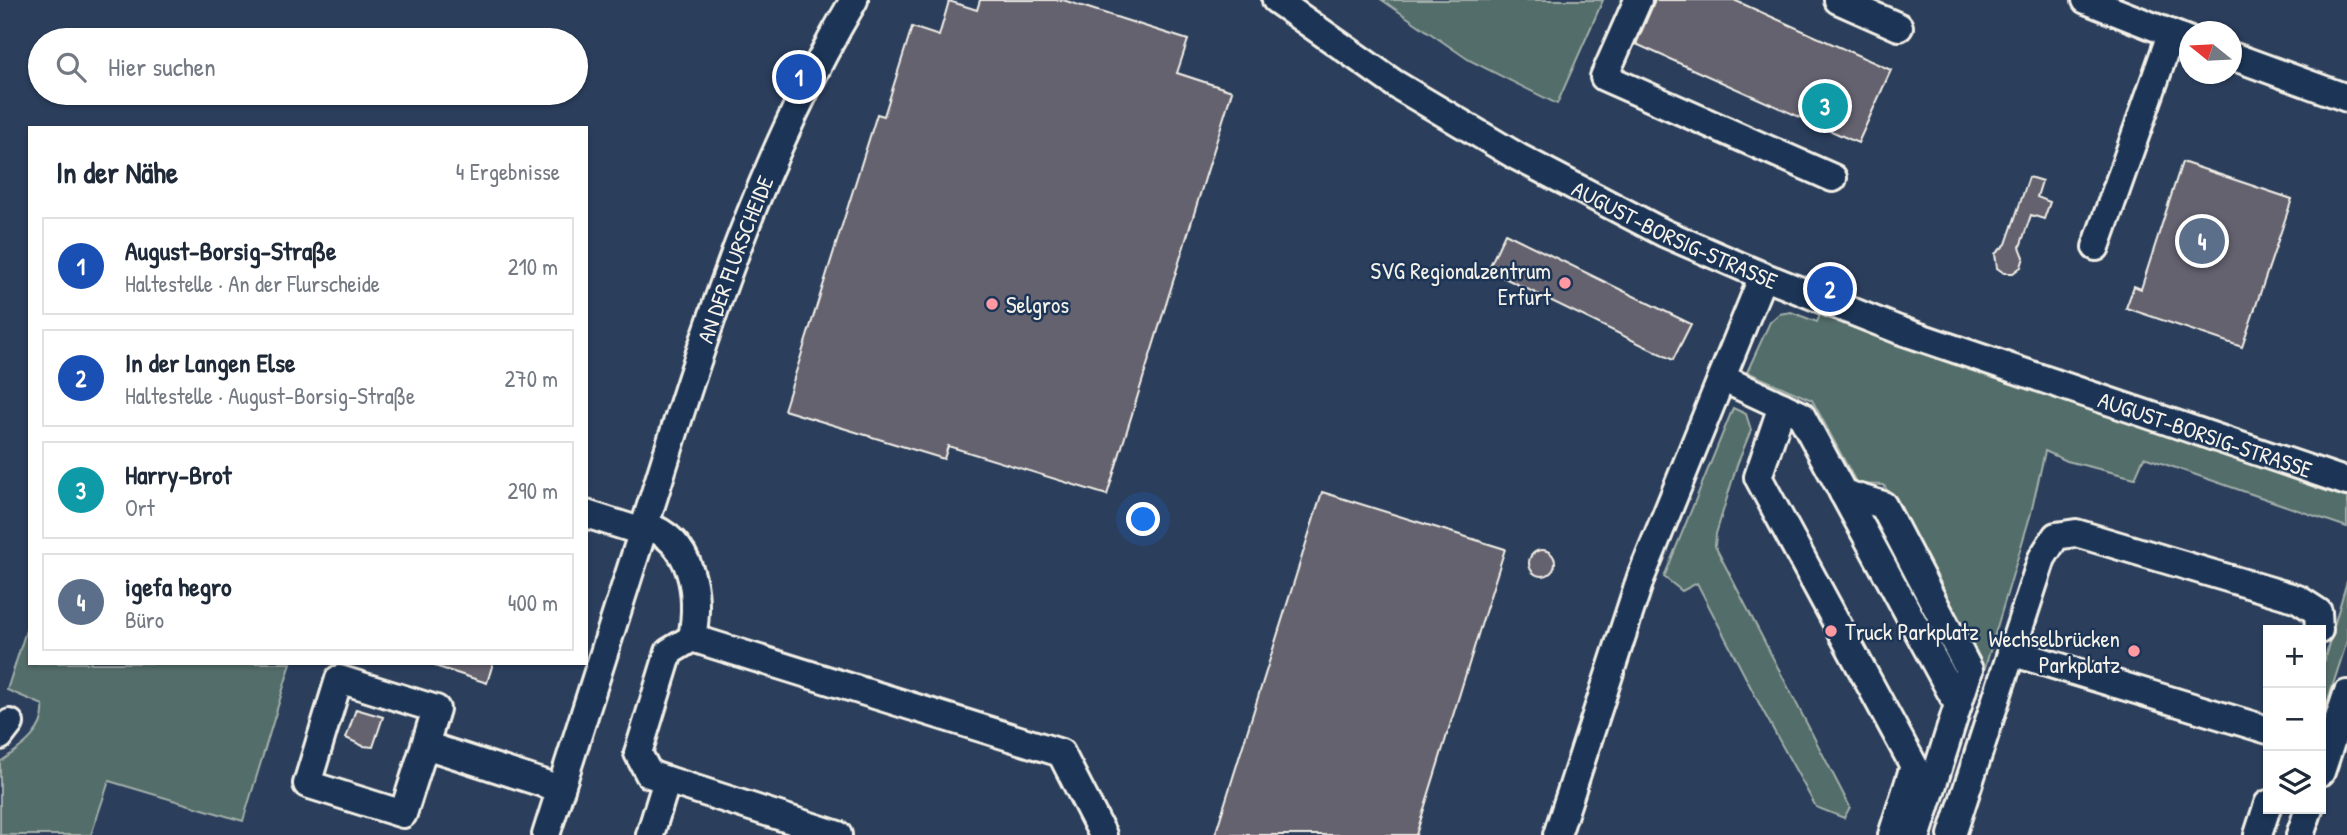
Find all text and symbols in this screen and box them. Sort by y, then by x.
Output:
north arrow [2179,21,2242,84]
search box [28,28,588,105]
icon: search [52,48,90,86]
text: Hier suchen [108,49,216,84]
pin: 1 [776,51,822,103]
pin: 3 [1802,80,1848,132]
text: In der Nähe [56,152,178,192]
text: 4 Ergebnisse [456,156,560,187]
street label: AN DER FLURSCHEIDE [689,171,780,347]
street label: AUGUST-BORSIG-STRASSE [1567,173,1782,296]
pin: 4 [2179,215,2225,267]
text: August-Borsig-Straße [125,233,336,268]
text: 1 [77,251,85,282]
text: 210 m [508,251,558,282]
place label: SVG Regionalzentrum Erfurt [1370,255,1552,312]
pin: 2 [1807,263,1853,315]
text: Haltestelle · An der Flurscheide [125,268,380,299]
marker: SVG Regionalzentrum Erfurt [1557,275,1573,291]
place label: Selgros [1006,289,1069,320]
marker: Selgros [984,296,1000,312]
text: In der Langen Else [125,345,295,380]
text: 2 [76,363,86,394]
text: 270 m [505,363,558,394]
text: Haltestelle · August-Borsig-Straße [125,380,415,411]
street label: AUGUST-BORSIG-STRASSE [2094,383,2316,485]
text: Harry-Brot [125,457,232,492]
text: 3 [76,475,86,506]
text: 290 m [508,475,558,506]
text: Ort [125,492,155,523]
your location [1126,502,1160,536]
text: igefa hegro [125,569,232,604]
text: 4 [77,587,85,618]
text: 400 m [508,587,558,618]
text: Büro [125,604,164,635]
place label: Truck Parkplatz [1845,616,1979,647]
marker: Truck Parkplatz [1823,623,1839,639]
place label: Wechselbrücken Parkplatz [1988,623,2120,680]
map controls [2263,625,2326,814]
button: + [2263,625,2326,688]
marker: Wechselbrücken Parkplatz [2126,643,2142,659]
button: − [2263,688,2326,751]
button: layers [2263,751,2326,814]

